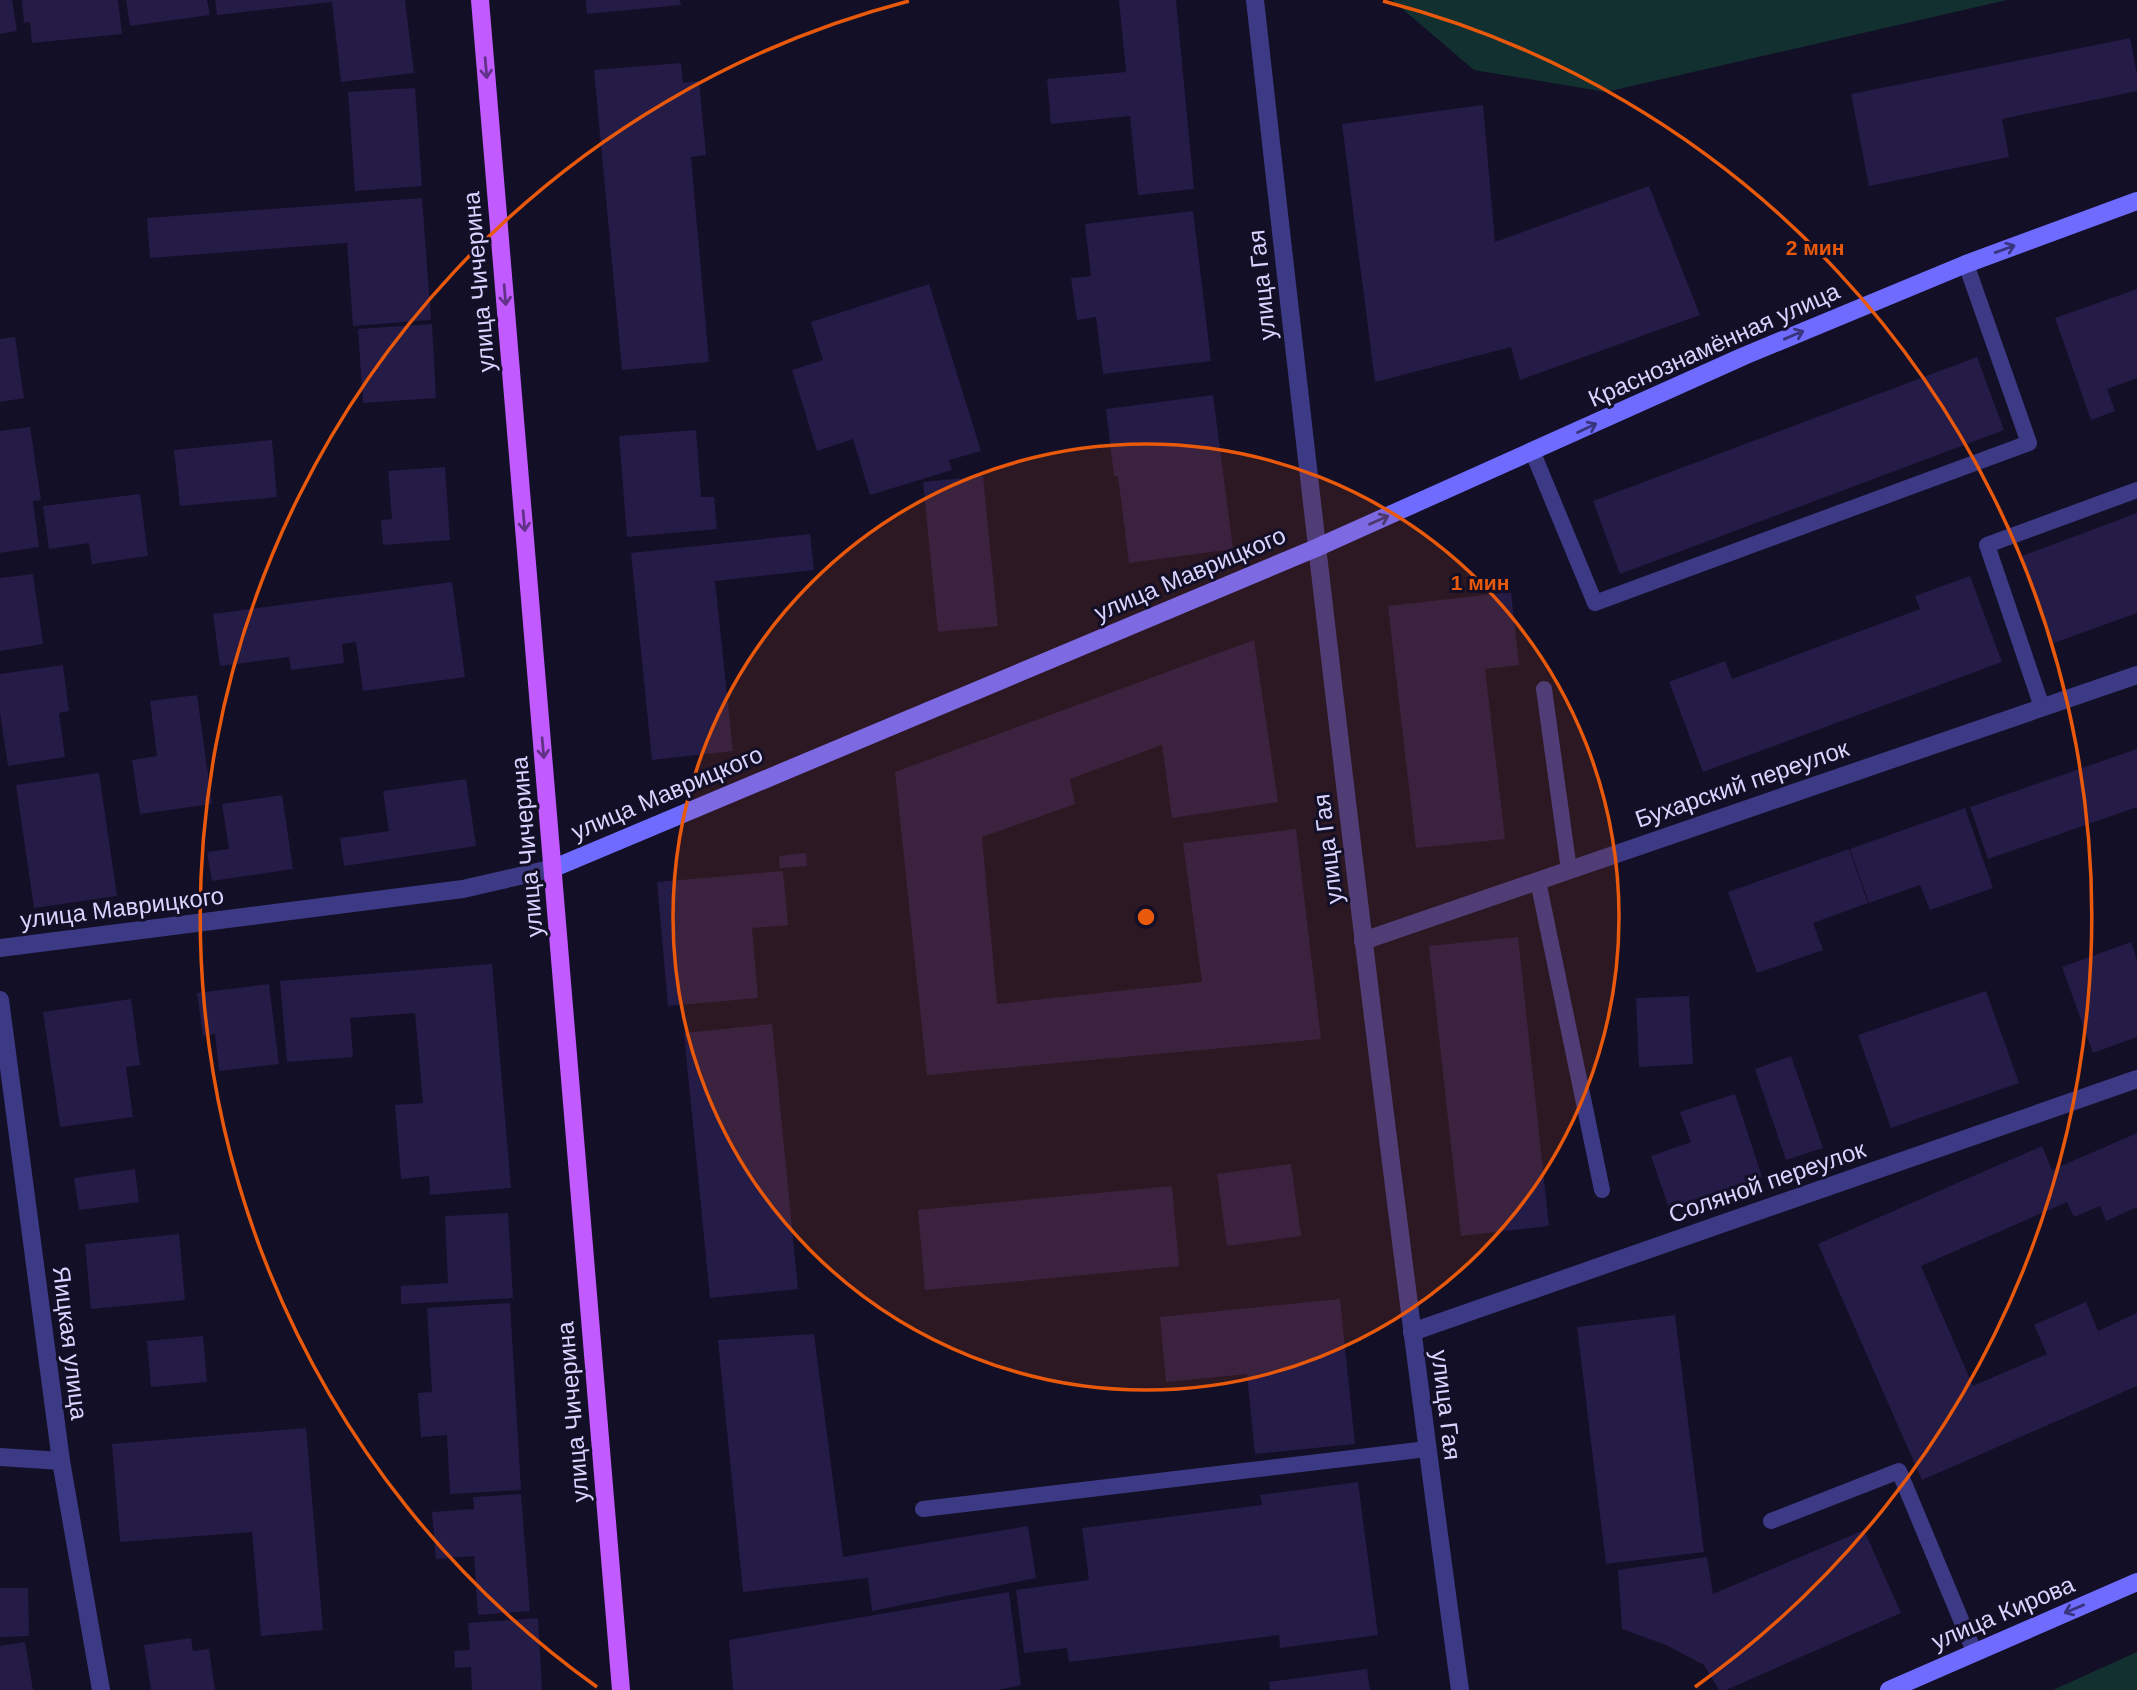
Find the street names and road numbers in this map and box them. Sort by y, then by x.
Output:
street label: улица Чичерина [457,190,500,374]
street label: улица Гая [1242,229,1281,341]
street label: Краснознамённая улица [1584,277,1844,412]
street label: улица Маврицкого [1090,521,1290,626]
street label: Бухарский переулок [1632,734,1853,833]
street label: улица Маврицкого [567,740,767,845]
street label: улица Чичерина [505,755,548,939]
street label: улица Гая [1307,793,1348,906]
street label: улица Маврицкого [18,882,225,933]
street label: Соляной переулок [1665,1135,1869,1228]
street label: Яицкая улица [48,1265,93,1422]
street label: улица Чичерина [551,1320,594,1504]
street label: улица Гая [1426,1348,1467,1461]
street label: улица Кирова [1927,1570,2079,1655]

